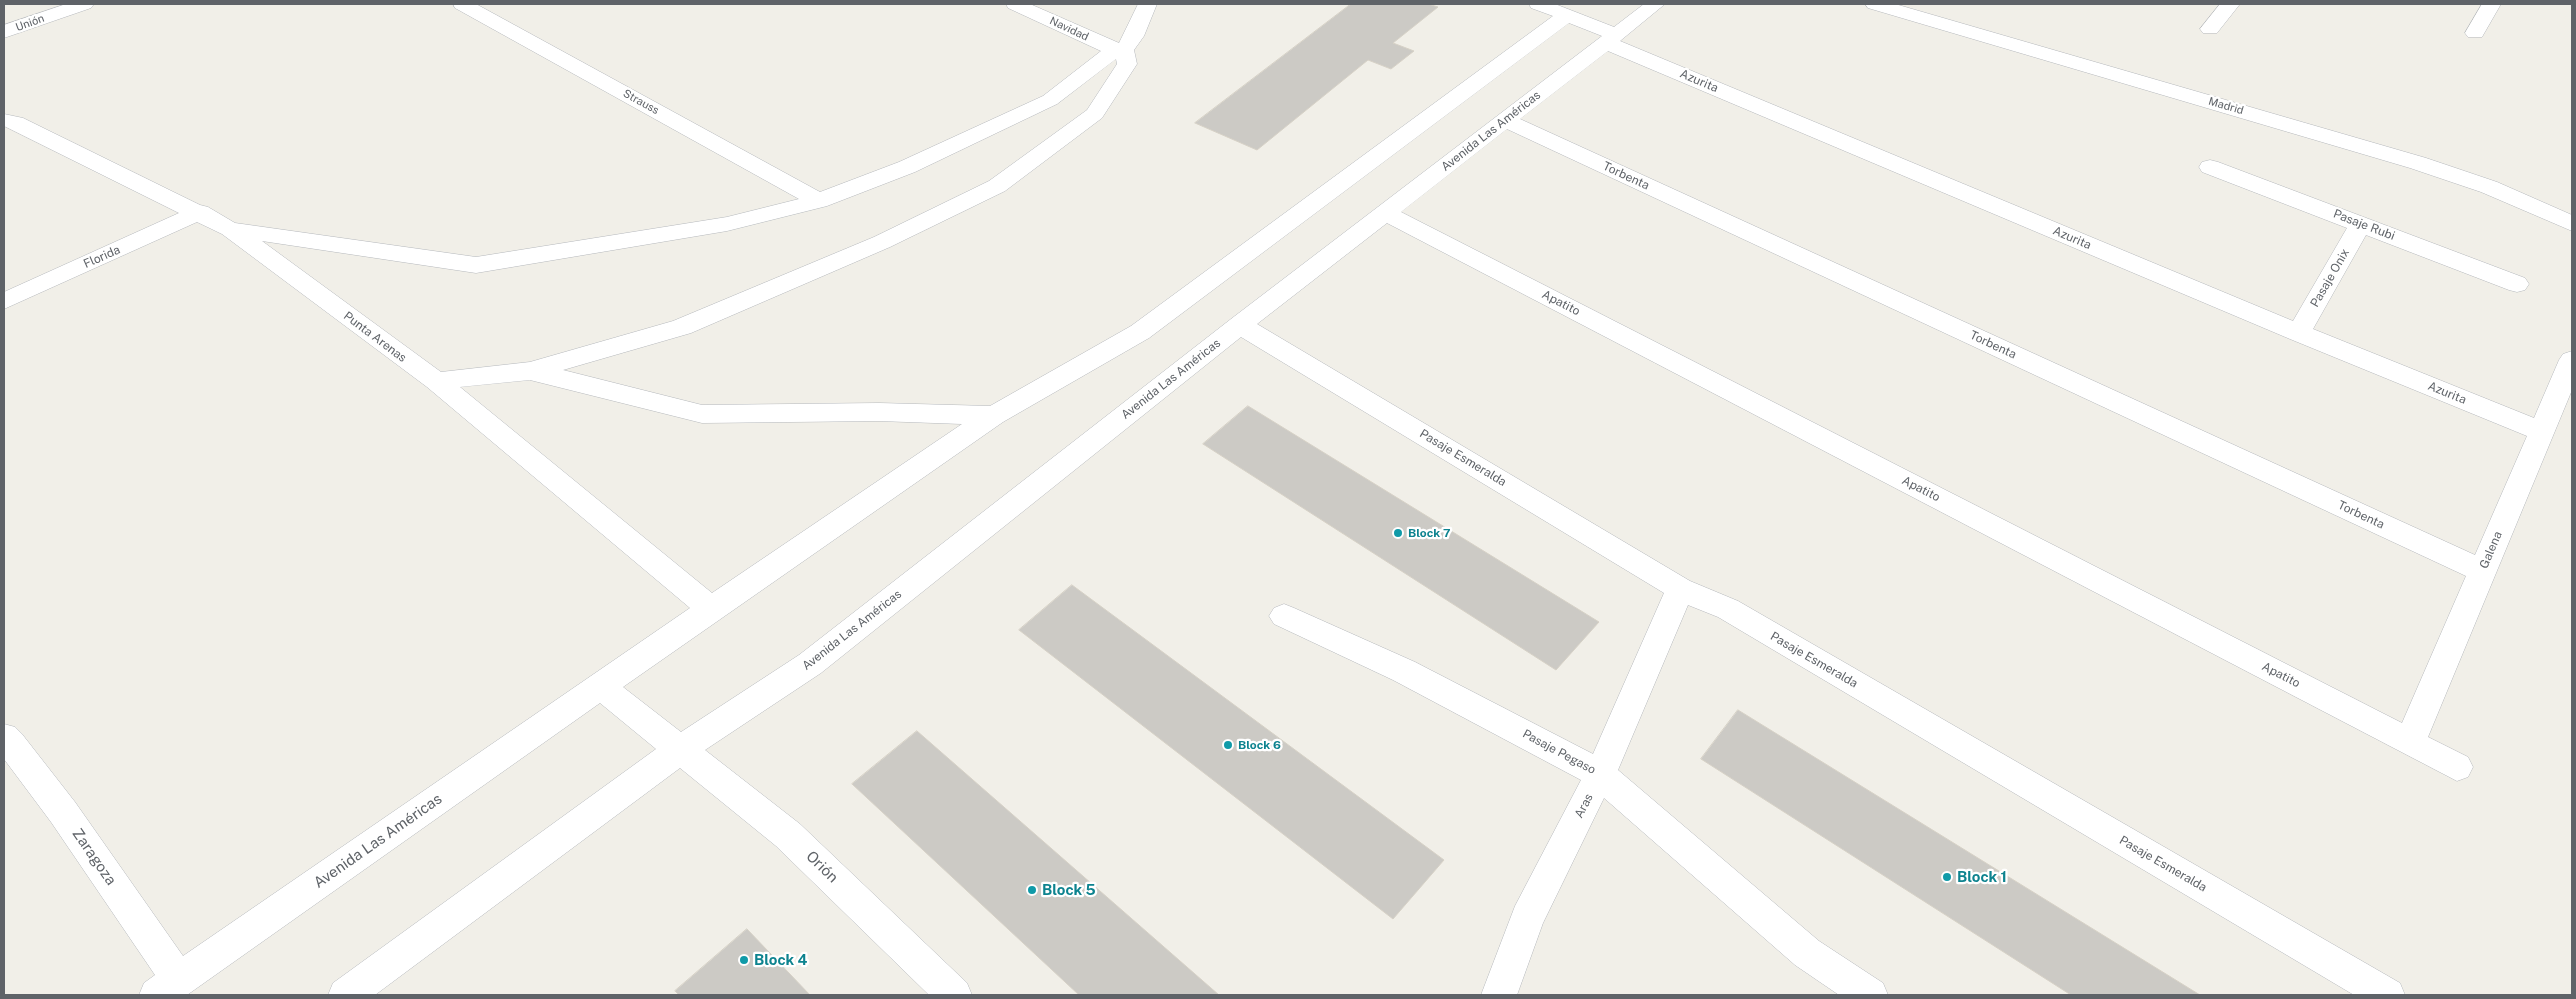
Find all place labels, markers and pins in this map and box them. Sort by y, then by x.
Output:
place label: Block 7 [1408,526,1450,540]
marker: Block 7 [1392,527,1404,539]
place label: Block 6 [1238,738,1281,752]
marker: Block 6 [1222,739,1234,751]
place label: Block 1 [1957,868,2007,886]
marker: Block 1 [1941,871,1953,883]
place label: Block 5 [1042,881,1096,899]
marker: Block 5 [1026,884,1038,896]
place label: Block 4 [754,951,807,969]
marker: Block 4 [738,954,750,966]

